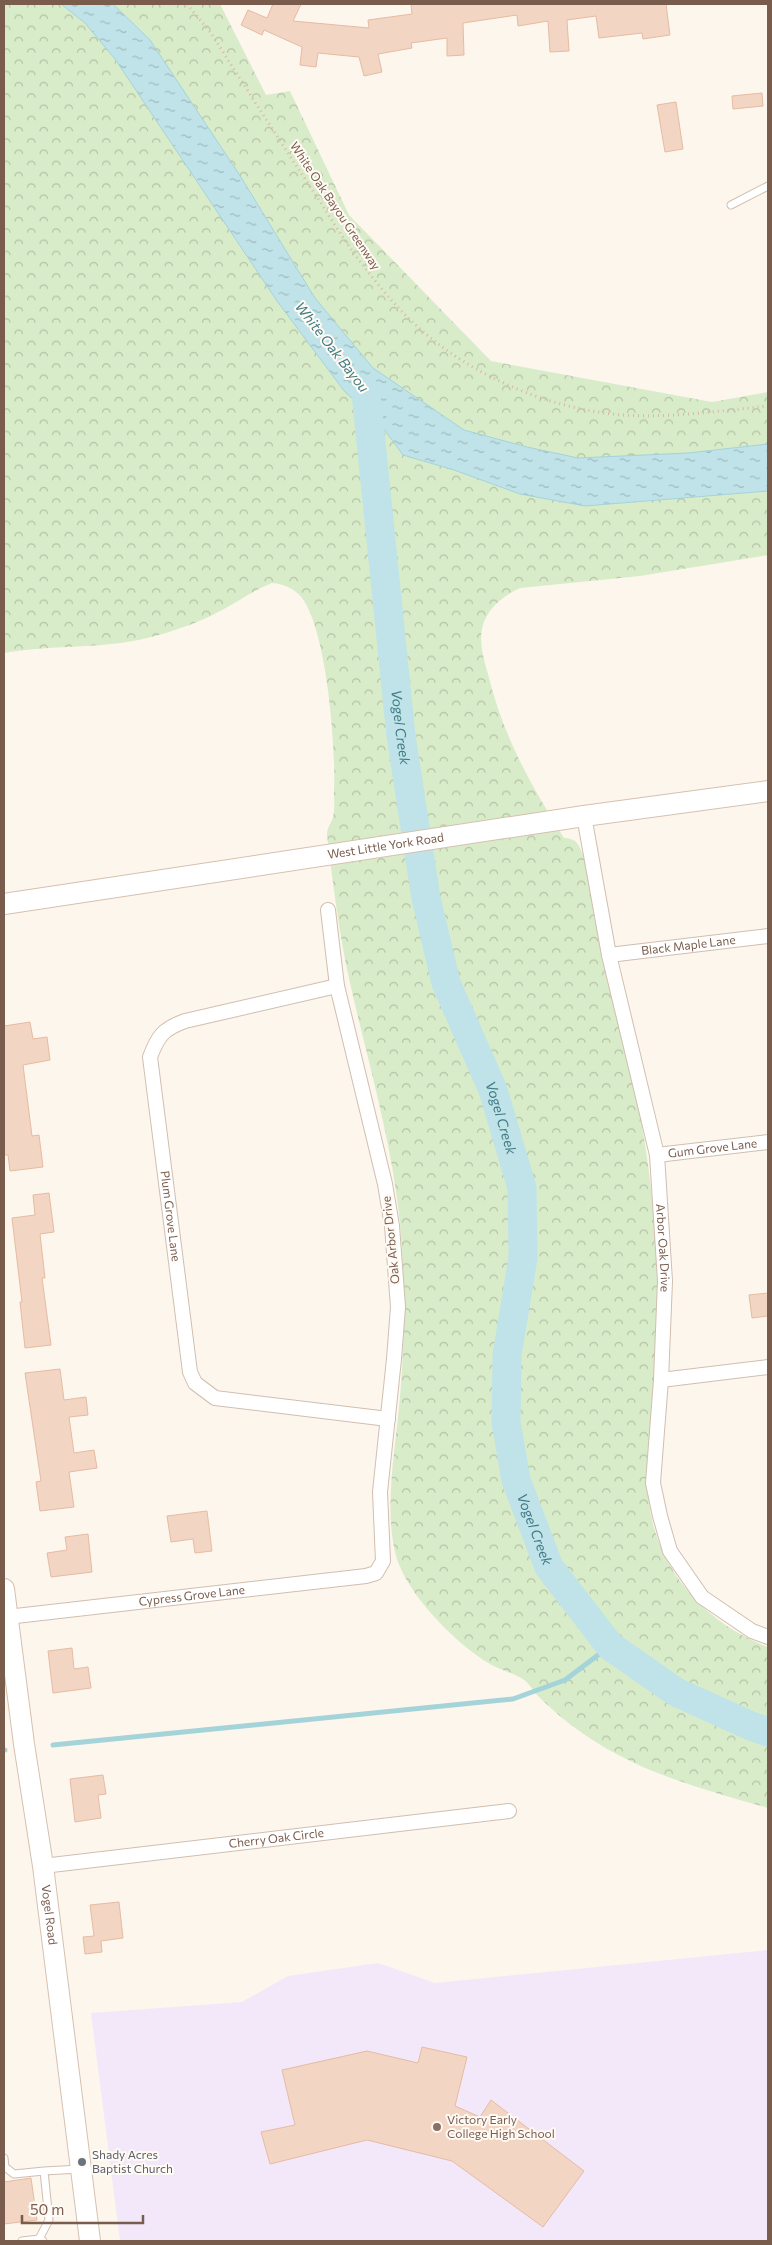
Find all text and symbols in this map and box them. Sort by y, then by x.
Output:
street label: White Oak Bayou Greenway [288,139,384,272]
water label: White Oak Bayou [292,298,373,395]
water label: Vogel Creek [388,689,414,766]
street label: West Little York Road [326,829,445,861]
street label: Black Maple Lane [640,932,736,957]
water label: Vogel Creek [482,1078,521,1157]
street label: Gum Grove Lane [667,1135,758,1160]
street label: Plum Grove Lane [158,1170,184,1262]
street label: Oak Arbor Drive [378,1195,402,1285]
street label: Arbor Oak Drive [654,1203,673,1292]
water label: Vogel Creek [514,1491,557,1568]
street label: Cypress Grove Lane [138,1582,246,1608]
street label: Cherry Oak Circle [228,1825,325,1850]
street label: Vogel Road [39,1884,61,1946]
place label: Victory Early College High School [447,2112,555,2140]
marker: Victory Early College High School [431,2121,443,2133]
place label: Shady Acres Baptist Church [92,2147,173,2175]
marker: Shady Acres Baptist Church [76,2156,88,2168]
scale bar [22,2192,144,2224]
text: 50 m [30,2200,64,2218]

